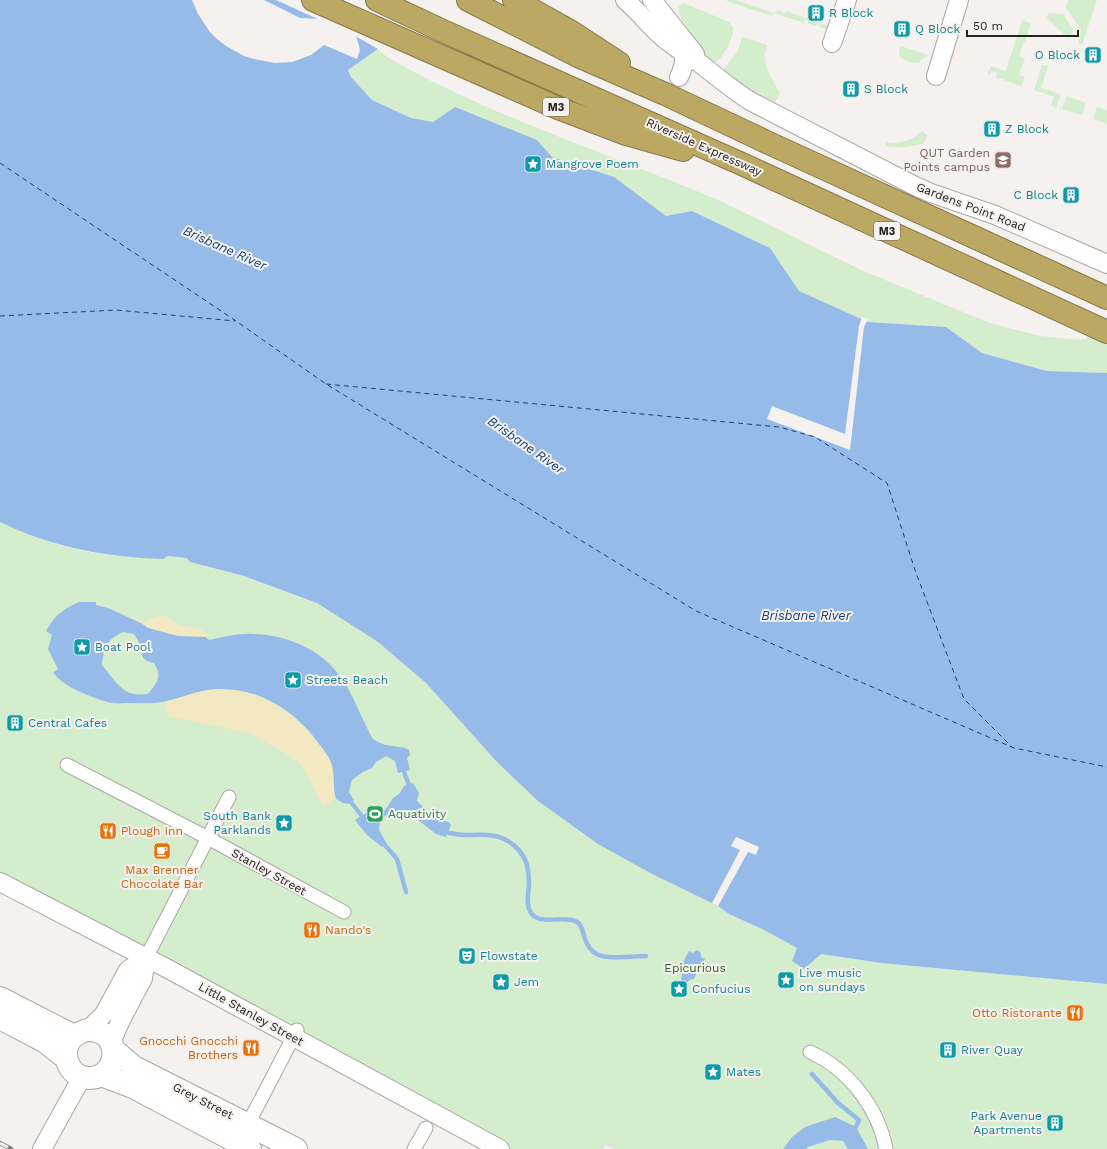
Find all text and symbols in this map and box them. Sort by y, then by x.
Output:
building icon: R Block [806,3,826,23]
place label: R Block [829,6,874,20]
scale bar [967,12,1078,38]
building icon: Q Block [892,19,912,39]
text: 50 m [973,19,1003,33]
place label: Q Block [915,22,960,36]
building icon: O Block [1083,45,1103,65]
place label: O Block [1035,48,1080,62]
building icon: S Block [841,79,861,99]
place label: S Block [864,82,908,96]
road number: M3 [543,98,569,116]
street label: Riverside Expressway [644,115,765,179]
building icon: Z Block [982,119,1002,139]
place label: Z Block [1005,122,1049,136]
place label: QUT Garden Points campus [903,146,990,174]
school or university icon: QUT Garden Points campus [993,150,1013,170]
place icon: Mangrove Poem [523,154,543,174]
place label: Mangrove Poem [546,157,639,171]
street label: Gardens Point Road [914,180,1028,234]
building icon: C Block [1061,185,1081,205]
place label: C Block [1013,188,1058,202]
road number: M3 [874,222,900,240]
water label: Brisbane River [181,223,270,273]
water label: Brisbane River [485,413,568,477]
water label: Brisbane River [761,608,852,623]
place icon: Boat Pool [72,637,92,657]
place label: Boat Pool [95,640,151,654]
place icon: Streets Beach [283,670,303,690]
place label: Streets Beach [306,673,388,687]
building icon: Central Cafes [5,713,25,733]
place label: Central Cafes [28,716,107,730]
sports icon: Aquativity [365,804,385,824]
place label: Aquativity [388,807,447,821]
place label: South Bank Parklands [203,809,271,837]
place icon: South Bank Parklands [274,813,294,833]
restaurant icon: Plough Inn [98,821,118,841]
place label: Plough Inn [121,824,183,838]
cafe icon: Max Brenner Chocolate Bar [152,841,172,861]
street label: Stanley Street [229,846,309,898]
place label: Max Brenner Chocolate Bar [121,863,203,891]
restaurant icon: Nando's [302,920,322,940]
place label: Nando's [325,923,371,937]
theatre icon: Flowstate [457,946,477,966]
place label: Flowstate [480,949,538,963]
park label: Epicurious [664,961,726,975]
place label: Live music on sundays [799,966,865,994]
place icon: Live music on sundays [776,970,796,990]
place icon: Jem [491,972,511,992]
place label: Jem [514,975,539,989]
street label: Little Stanley Street [196,979,306,1049]
place icon: Confucius [669,979,689,999]
place label: Confucius [692,982,751,996]
restaurant icon: Otto Ristorante [1065,1003,1085,1023]
place label: Otto Ristorante [972,1006,1062,1020]
place label: Gnocchi Gnocchi Brothers [139,1034,238,1062]
restaurant icon: Gnocchi Gnocchi Brothers [241,1038,261,1058]
building icon: River Quay [938,1040,958,1060]
place label: River Quay [961,1043,1024,1057]
place icon: Mates [703,1062,723,1082]
place label: Mates [726,1065,761,1079]
street label: Grey Street [170,1080,236,1122]
place label: Park Avenue Apartments [970,1109,1042,1137]
building icon: Park Avenue Apartments [1045,1113,1065,1133]

